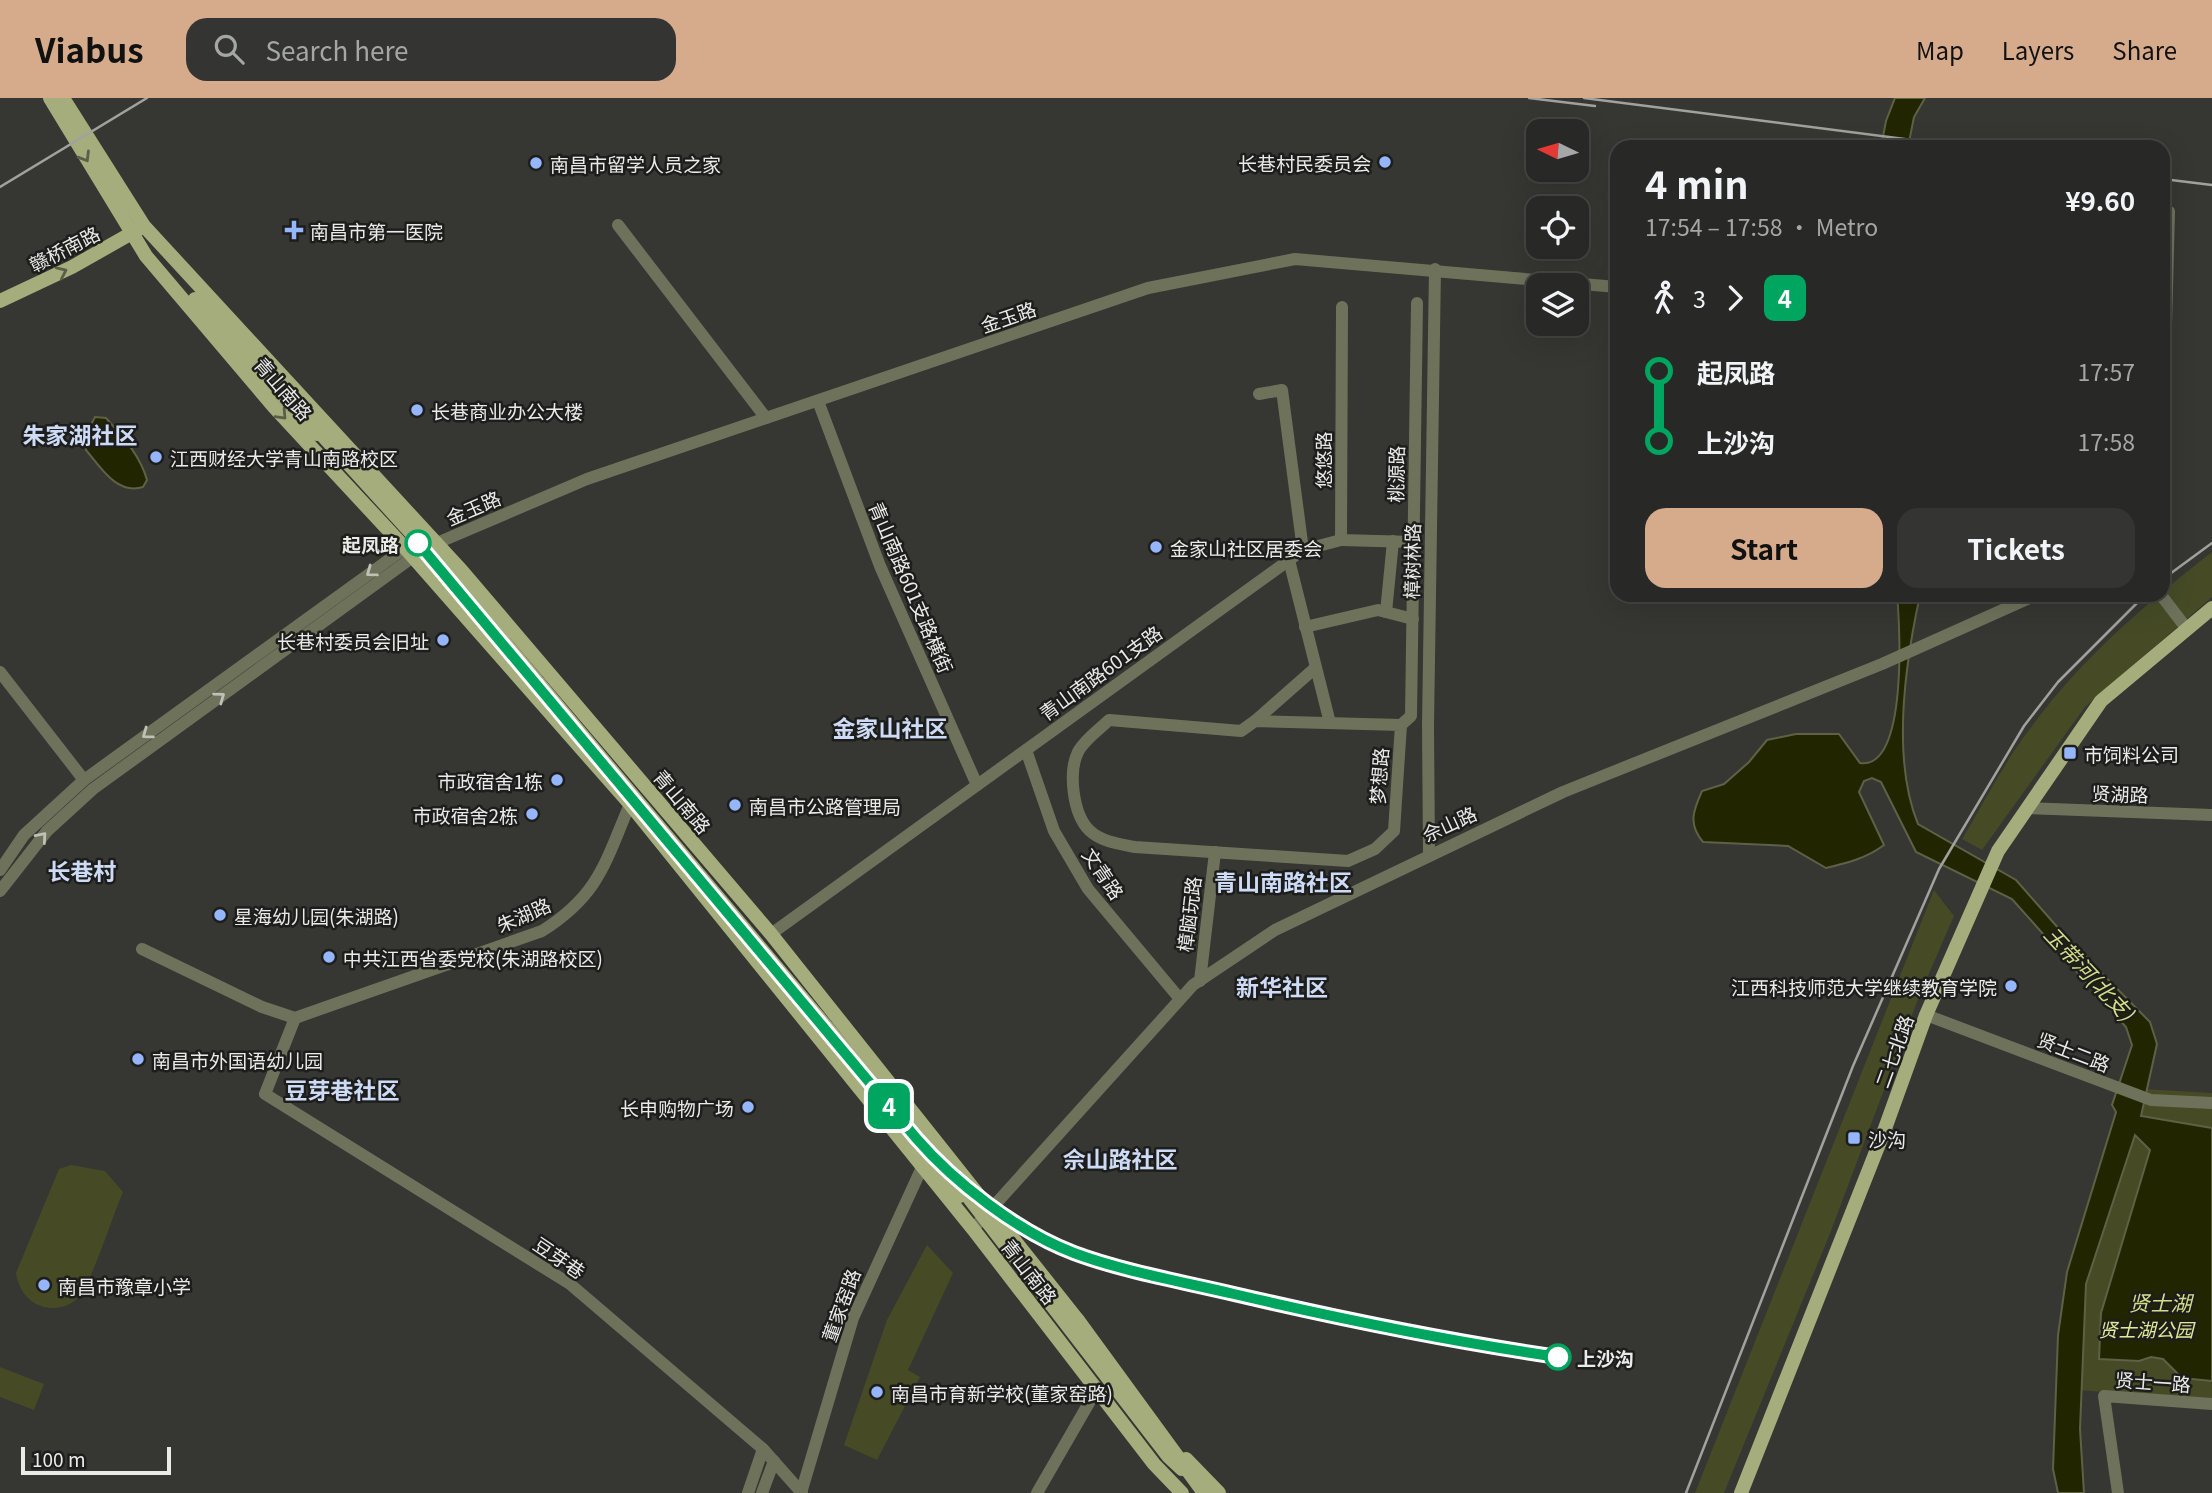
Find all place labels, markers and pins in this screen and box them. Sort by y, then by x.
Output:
place label: 长巷村民委员会 [1238,149,1371,176]
place label: 南昌市留学人员之家 [550,150,721,177]
marker: 长巷村民委员会 [1377,154,1393,170]
marker: 南昌市留学人员之家 [528,155,544,171]
place label: 南昌市第一医院 [310,217,443,244]
marker: 南昌市第一医院 [284,220,304,240]
place label: 长巷商业办公大楼 [431,397,583,424]
marker: 长巷商业办公大楼 [409,402,425,418]
place label: 江西财经大学青山南路校区 [170,444,398,471]
marker: 江西财经大学青山南路校区 [148,449,164,465]
place label: 起凤路 [342,530,399,557]
marker: 起凤路 [405,530,431,556]
place label: 金家山社区居委会 [1170,534,1322,561]
marker: 金家山社区居委会 [1148,539,1164,555]
place label: 长巷村委员会旧址 [277,627,429,654]
marker: 长巷村委员会旧址 [435,632,451,648]
place label: 市饲料公司 [2084,740,2179,767]
marker: 市饲料公司 [2062,745,2078,761]
place label: 市政宿舍1栋 [437,767,543,794]
marker: 市政宿舍1栋 [549,772,565,788]
place label: 南昌市公路管理局 [749,792,901,819]
marker: 南昌市公路管理局 [727,797,743,813]
place label: 市政宿舍2栋 [412,801,518,828]
marker: 市政宿舍2栋 [524,806,540,822]
place label: 星海幼儿园(朱湖路) [234,902,399,929]
marker: 星海幼儿园(朱湖路) [212,907,228,923]
place label: 中共江西省委党校(朱湖路校区) [343,944,603,971]
marker: 中共江西省委党校(朱湖路校区) [321,949,337,965]
place label: 江西科技师范大学继续教育学院 [1731,973,1997,1000]
marker: 江西科技师范大学继续教育学院 [2003,978,2019,994]
place label: 南昌市外国语幼儿园 [152,1046,323,1073]
marker: 南昌市外国语幼儿园 [130,1051,146,1067]
place label: 长申购物广场 [620,1094,734,1121]
marker: 长申购物广场 [740,1099,756,1115]
place label: 沙沟 [1868,1125,1906,1152]
marker: 沙沟 [1846,1130,1862,1146]
place label: 南昌市豫章小学 [58,1272,191,1299]
marker: 南昌市豫章小学 [36,1277,52,1293]
marker: 上沙沟 [1545,1344,1571,1370]
place label: 上沙沟 [1577,1344,1634,1371]
place label: 南昌市育新学校(董家窑路) [891,1379,1113,1406]
marker: 南昌市育新学校(董家窑路) [869,1384,885,1400]

